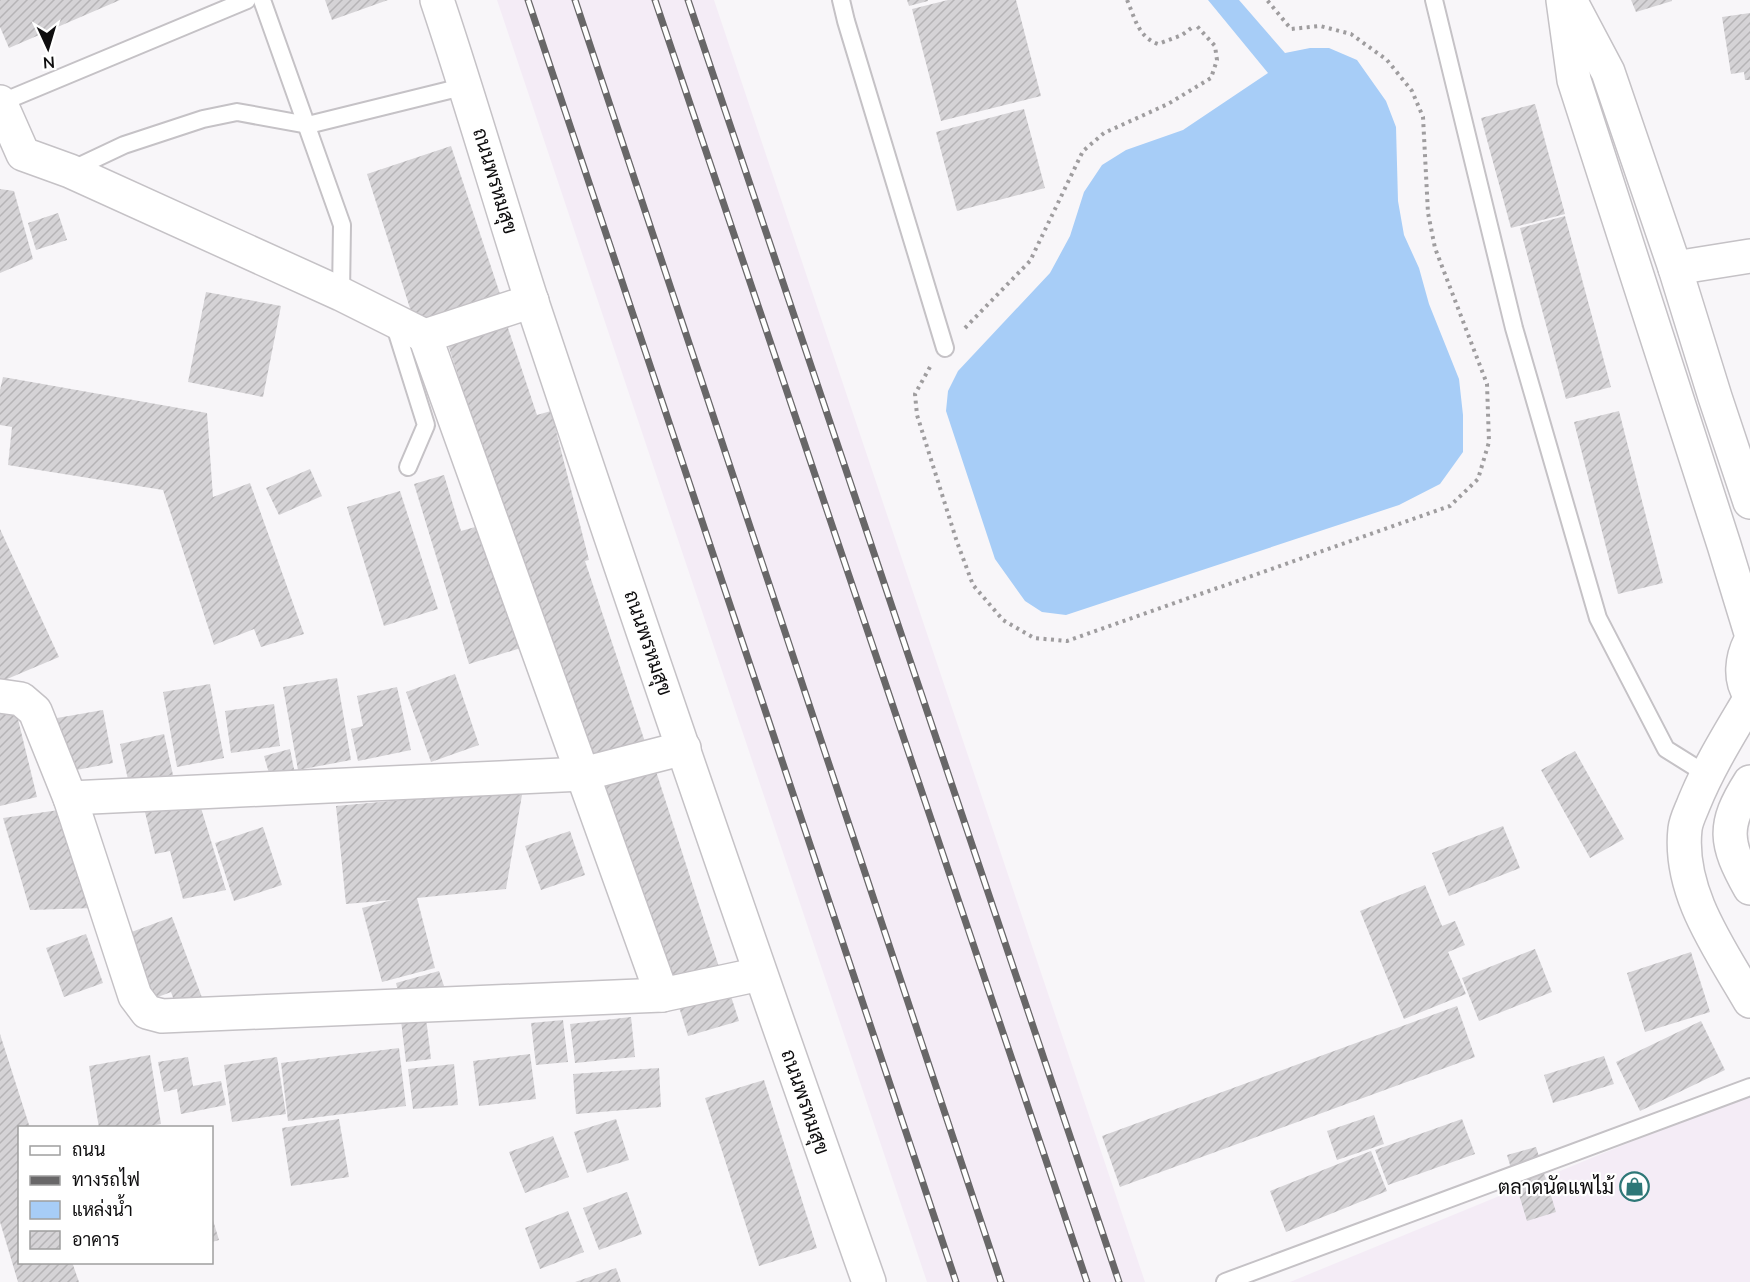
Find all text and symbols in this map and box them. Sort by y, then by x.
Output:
north arrow [18,18,78,78]
text: N [42,51,56,73]
street label: ถนนพรหมสุข [466,125,524,237]
street label: ถนนพรหมสุข [617,587,679,699]
street label: ถนนพรหมสุข [774,1046,836,1158]
legend [18,1126,213,1264]
text: ถนน [72,1138,105,1162]
text: ทางรถไฟ [72,1167,140,1192]
shop icon: ตลาดนัดแพไม้ [1619,1171,1651,1203]
place label: ตลาดนัดแพไม้ [1498,1174,1615,1201]
text: แหล่งน้ำ [72,1194,133,1222]
text: อาคาร [72,1228,120,1252]

